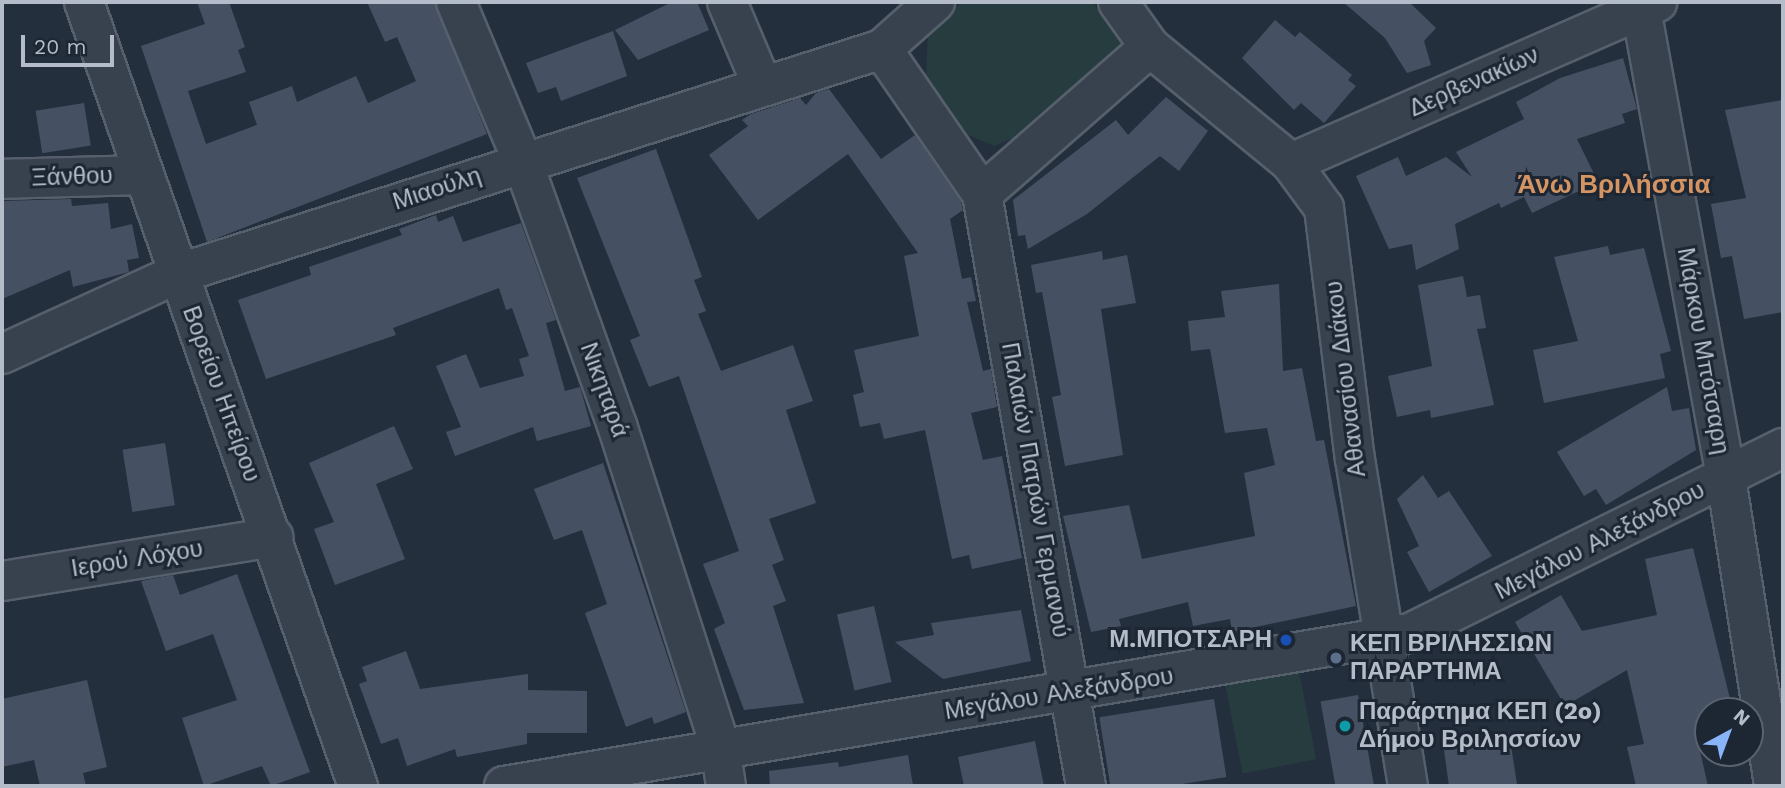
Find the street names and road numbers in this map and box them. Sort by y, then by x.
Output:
street label: Δερβενακίων [1405,41,1543,123]
street label: Ξάνθου [31,161,113,193]
street label: Μιαούλη [389,161,485,217]
street label: Μάρκου Μπότσαρη [1671,245,1735,457]
street label: Αθανασίου Διάκου [1320,279,1372,479]
street label: Βορείου Ηπείρου [176,302,266,486]
street label: Νικηταρά [574,339,634,441]
street label: Παλαιών Πατρών Γερμανού [995,340,1075,640]
street label: Μεγάλου Αλεξάνδρου [1491,476,1709,606]
street label: Ιερού Λόχου [69,534,205,584]
street label: Μεγάλου Αλεξάνδρου [943,662,1175,726]

